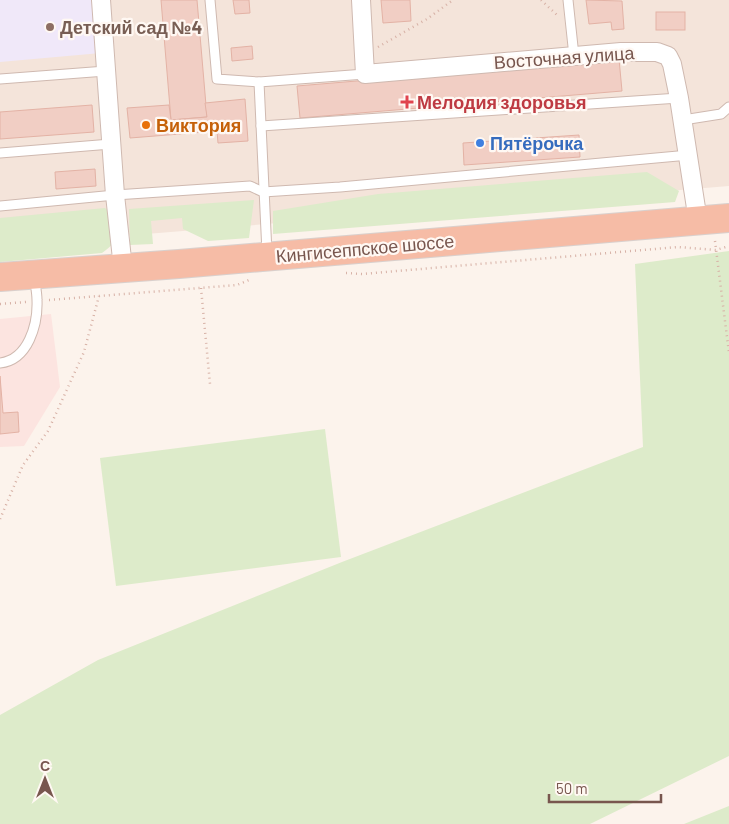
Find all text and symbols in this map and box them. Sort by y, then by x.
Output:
place label: Детский сад №4 [60,16,202,38]
marker: Детский сад №4 [44,21,56,33]
street label: Восточная улица [493,41,636,73]
place label: Мелодия здоровья [417,91,587,113]
marker: Мелодия здоровья [401,96,413,108]
place label: Виктория [156,114,241,136]
marker: Виктория [140,119,152,131]
place label: Пятёрочка [490,132,584,154]
marker: Пятёрочка [474,137,486,149]
street label: Кингисеппское шоссе [275,229,455,267]
north arrow [20,754,70,804]
text: С [40,757,50,774]
scale bar [549,772,662,804]
text: 50 m [556,779,588,797]

